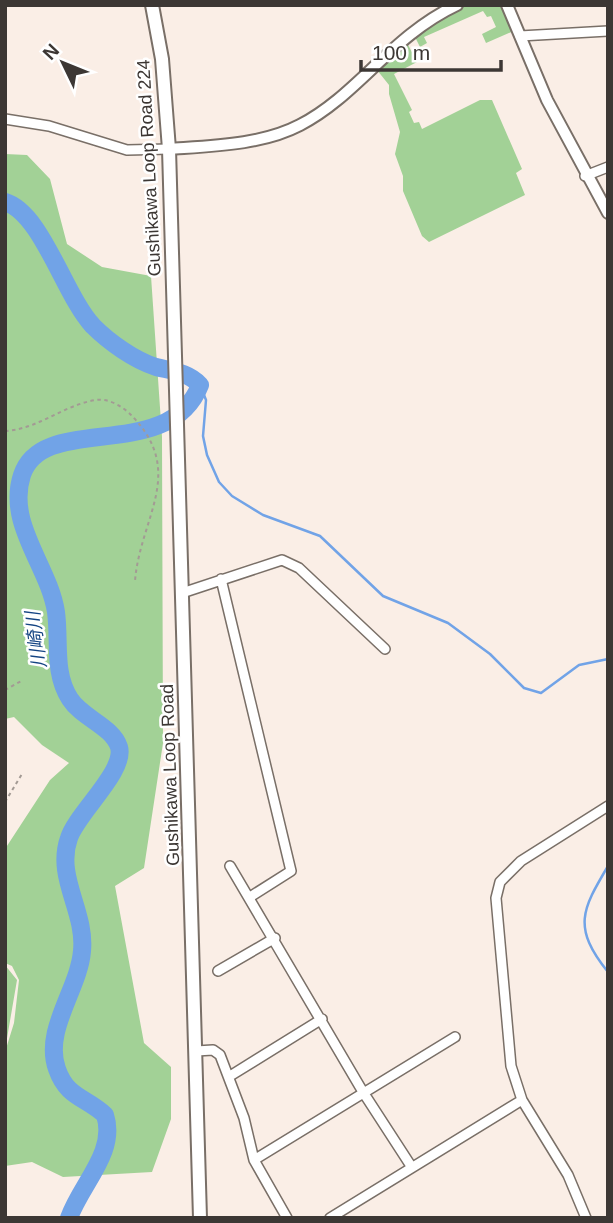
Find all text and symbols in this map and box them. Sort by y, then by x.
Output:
north arrow [28,28,98,98]
scale bar [361,28,501,72]
text: N [39,40,63,64]
text: 100 m [372,41,430,64]
street label: Gushikawa Loop Road 224 [133,59,165,277]
water label: 川崎川 [22,608,50,670]
street label: Gushikawa Loop Road [157,684,183,866]

